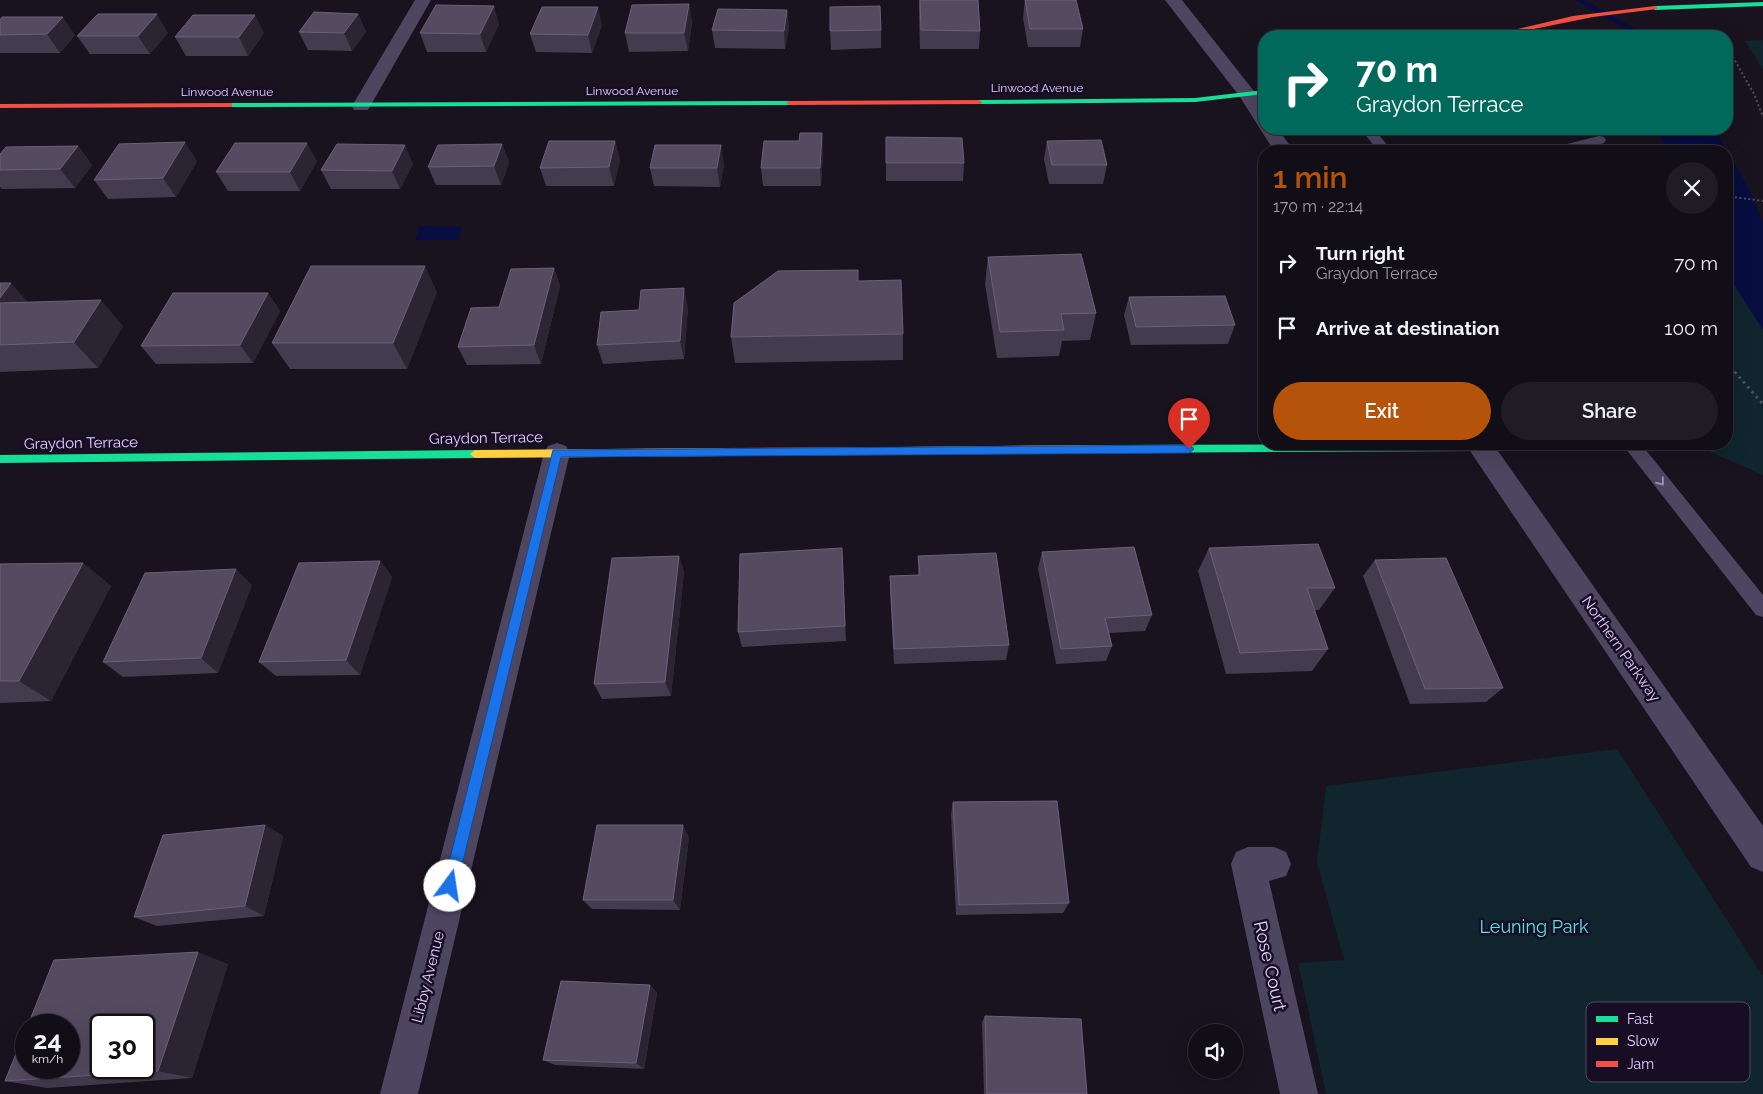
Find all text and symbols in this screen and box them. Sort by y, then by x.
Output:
text: 70 m [1356,49,1438,90]
icon: right [1273,50,1338,115]
street label: Linwood Avenue [991,81,1083,95]
street label: Linwood Avenue [586,84,678,98]
street label: Linwood Avenue [181,85,273,99]
text: Graydon Terrace [1356,91,1523,117]
text: 1 min [1273,160,1348,195]
button: close [1666,162,1718,214]
text: 170 m · 22:14 [1273,197,1363,216]
text: Turn right [1316,242,1405,264]
icon: right [1273,249,1301,277]
text: 70 m [1674,252,1718,274]
text: Graydon Terrace [1316,264,1438,283]
icon: arrive [1273,314,1301,342]
text: Arrive at destination [1316,317,1500,339]
text: 100 m [1664,317,1718,339]
button: Exit [1273,382,1491,440]
button: Share [1501,382,1718,440]
pin [1168,398,1210,449]
icon: arrive [1175,405,1203,433]
street label: Graydon Terrace [429,428,543,448]
street label: Graydon Terrace [24,433,138,453]
one-way arrow [1656,476,1664,485]
street label: Northern Parkway [1578,593,1664,705]
position arrow [423,859,475,911]
park label: Leuning Park [1480,916,1589,937]
street label: Rose Court [1250,919,1291,1013]
street label: Libby Avenue [408,929,448,1025]
legend [1586,1002,1750,1082]
text: Fast [1627,1011,1654,1027]
speed limit sign: 30 [90,1014,155,1079]
map controls [1188,1024,1243,1079]
button: sound [1188,1024,1243,1079]
text: 24 [33,1025,62,1055]
text: Slow [1627,1033,1659,1049]
text: km/h [32,1052,63,1066]
text: Jam [1627,1056,1654,1072]

